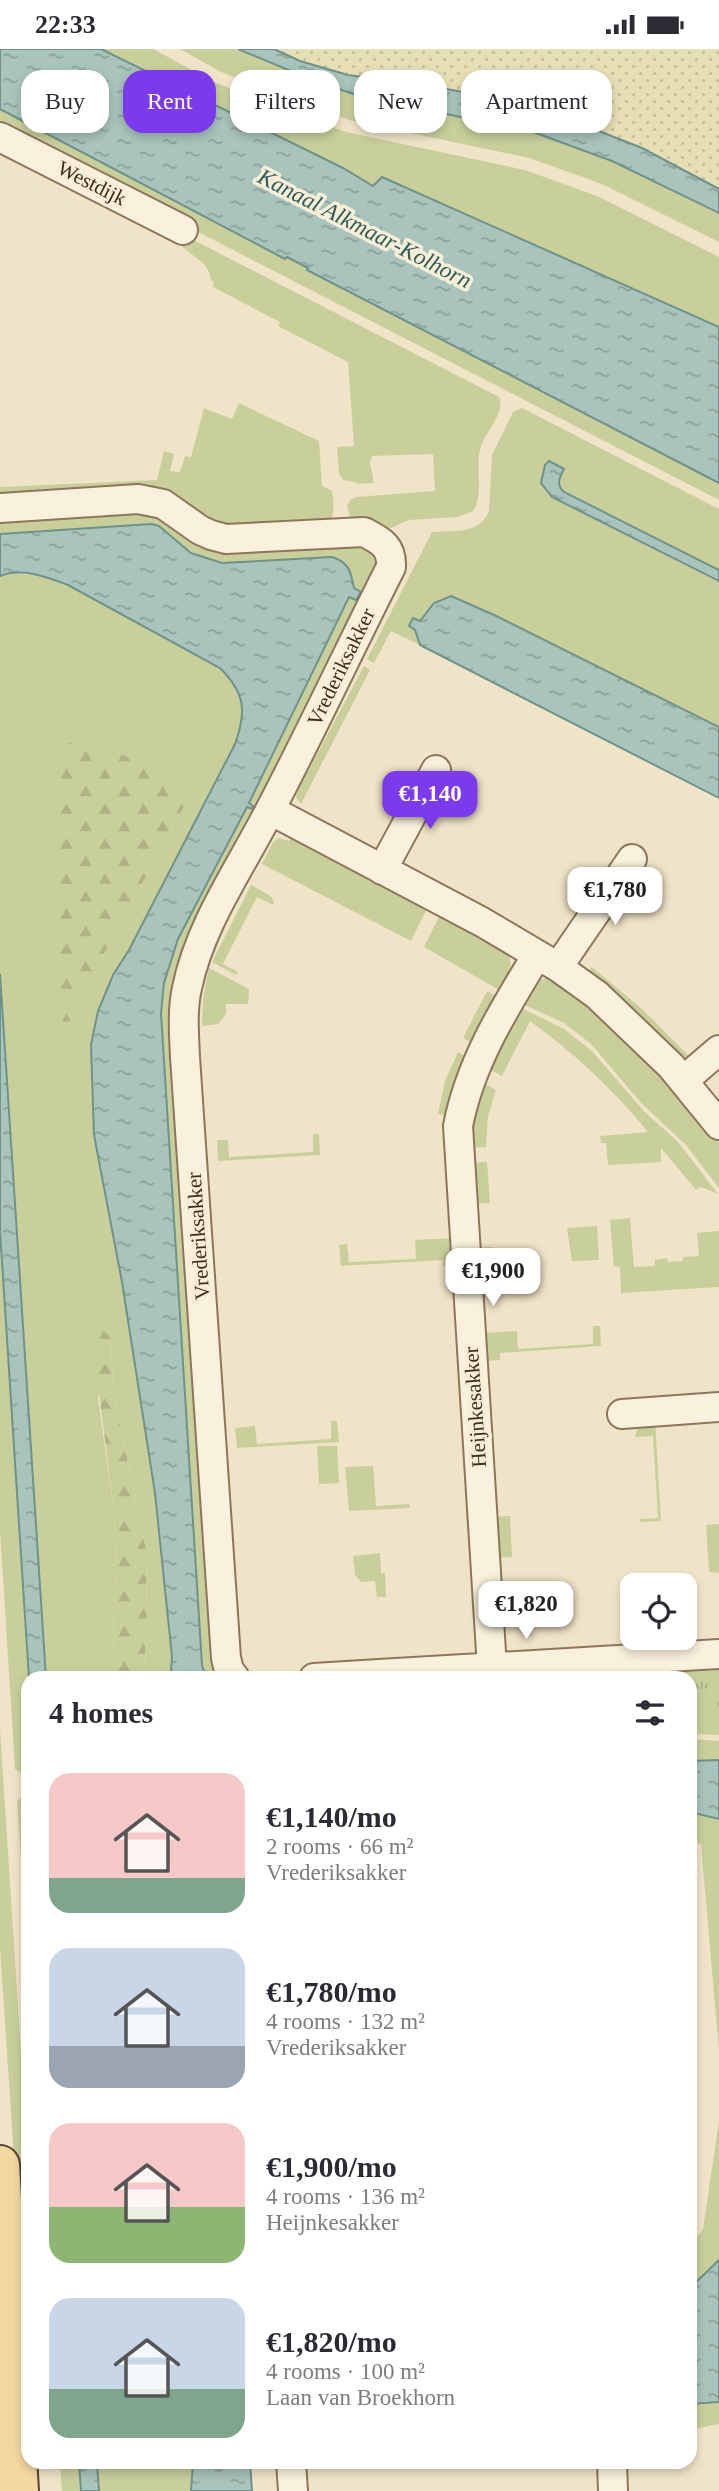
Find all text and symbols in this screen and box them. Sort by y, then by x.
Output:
text: 22:33 [35,10,96,39]
chip: Buy [21,70,109,133]
chip: Rent [123,70,216,133]
chip: Filters [230,70,340,133]
chip: New [354,70,447,133]
chip: Apartment [461,70,612,133]
street label: Westdijk [54,155,131,211]
water label: Kanaal Alkmaar-Kolhorn [253,163,476,293]
street label: Vrederiksakker [302,604,380,730]
pin: €1,140 [373,771,487,831]
text: €1,140 [398,781,462,806]
pin: €1,780 [558,867,672,927]
text: €1,780 [583,877,647,902]
street label: Vrederiksakker [182,1171,214,1301]
pin: €1,900 [436,1249,550,1308]
text: €1,900 [461,1258,525,1283]
street label: Heijnkesakker [459,1346,491,1468]
map controls [620,1573,697,1650]
button: locate [620,1573,697,1650]
pin: €1,820 [469,1581,583,1641]
text: €1,820 [494,1591,558,1616]
icon: filters [631,1694,669,1732]
text: 4 homes [49,1696,153,1729]
text: €1,140/mo [266,1800,397,1833]
icon: home [105,1801,189,1885]
text: 2 rooms · 66 m² [266,1834,413,1859]
text: Vrederiksakker [266,1860,406,1885]
text: €1,780/mo [266,1975,397,2008]
icon: home [105,1976,189,2060]
text: 4 rooms · 132 m² [266,2009,425,2034]
text: Vrederiksakker [266,2035,406,2060]
text: €1,900/mo [266,2150,397,2183]
icon: home [105,2151,189,2235]
text: 4 rooms · 136 m² [266,2184,425,2209]
text: Heijnkesakker [266,2210,399,2235]
text: €1,820/mo [266,2325,397,2358]
icon: home [105,2326,189,2410]
text: 4 rooms · 100 m² [266,2359,425,2384]
text: Laan van Broekhorn [266,2385,455,2410]

